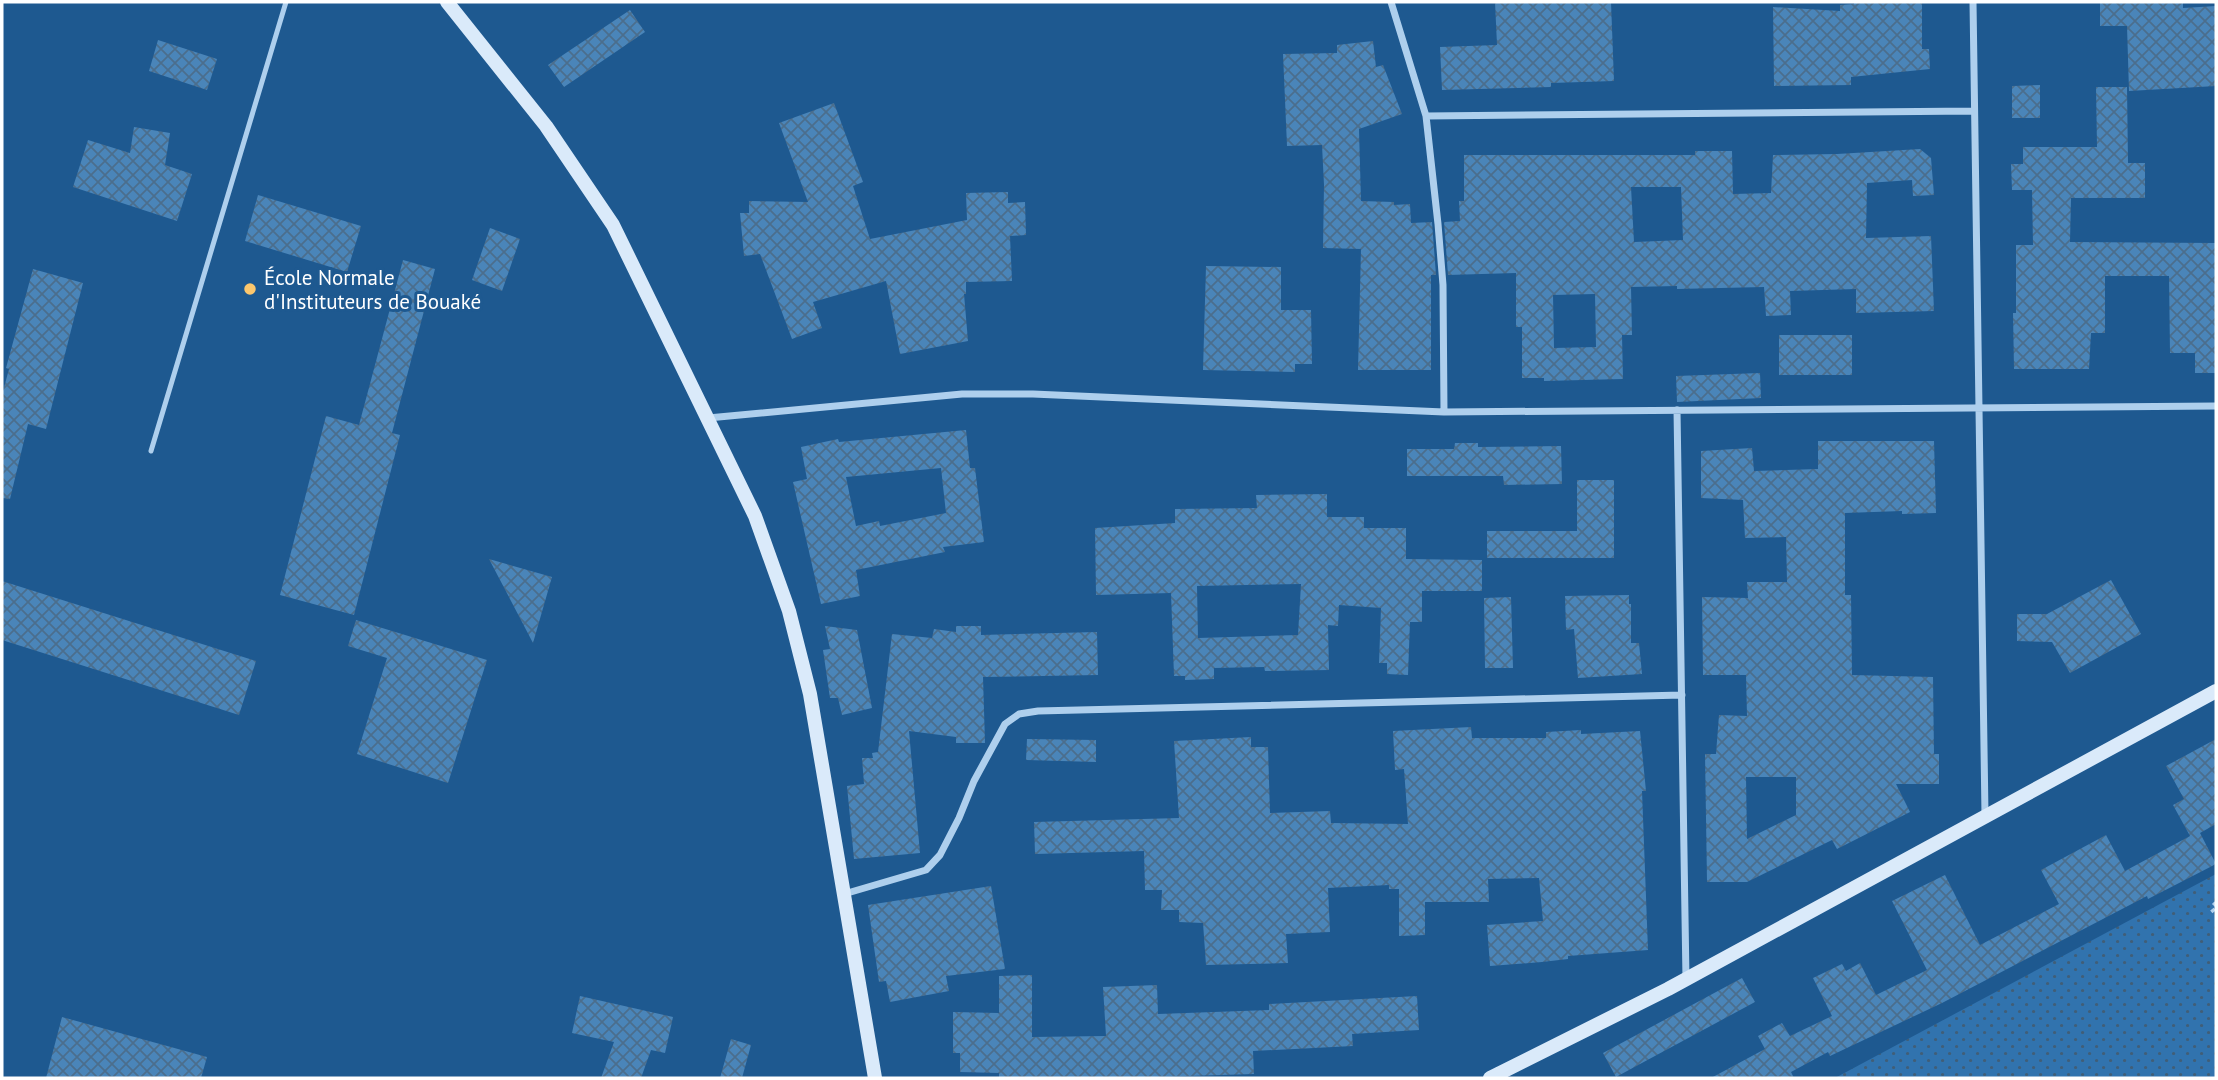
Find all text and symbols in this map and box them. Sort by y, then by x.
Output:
place label: École Normale d'Instituteurs de Bouaké [264,264,481,315]
marker: École Normale d'Instituteurs de Bouaké [242,281,258,297]

